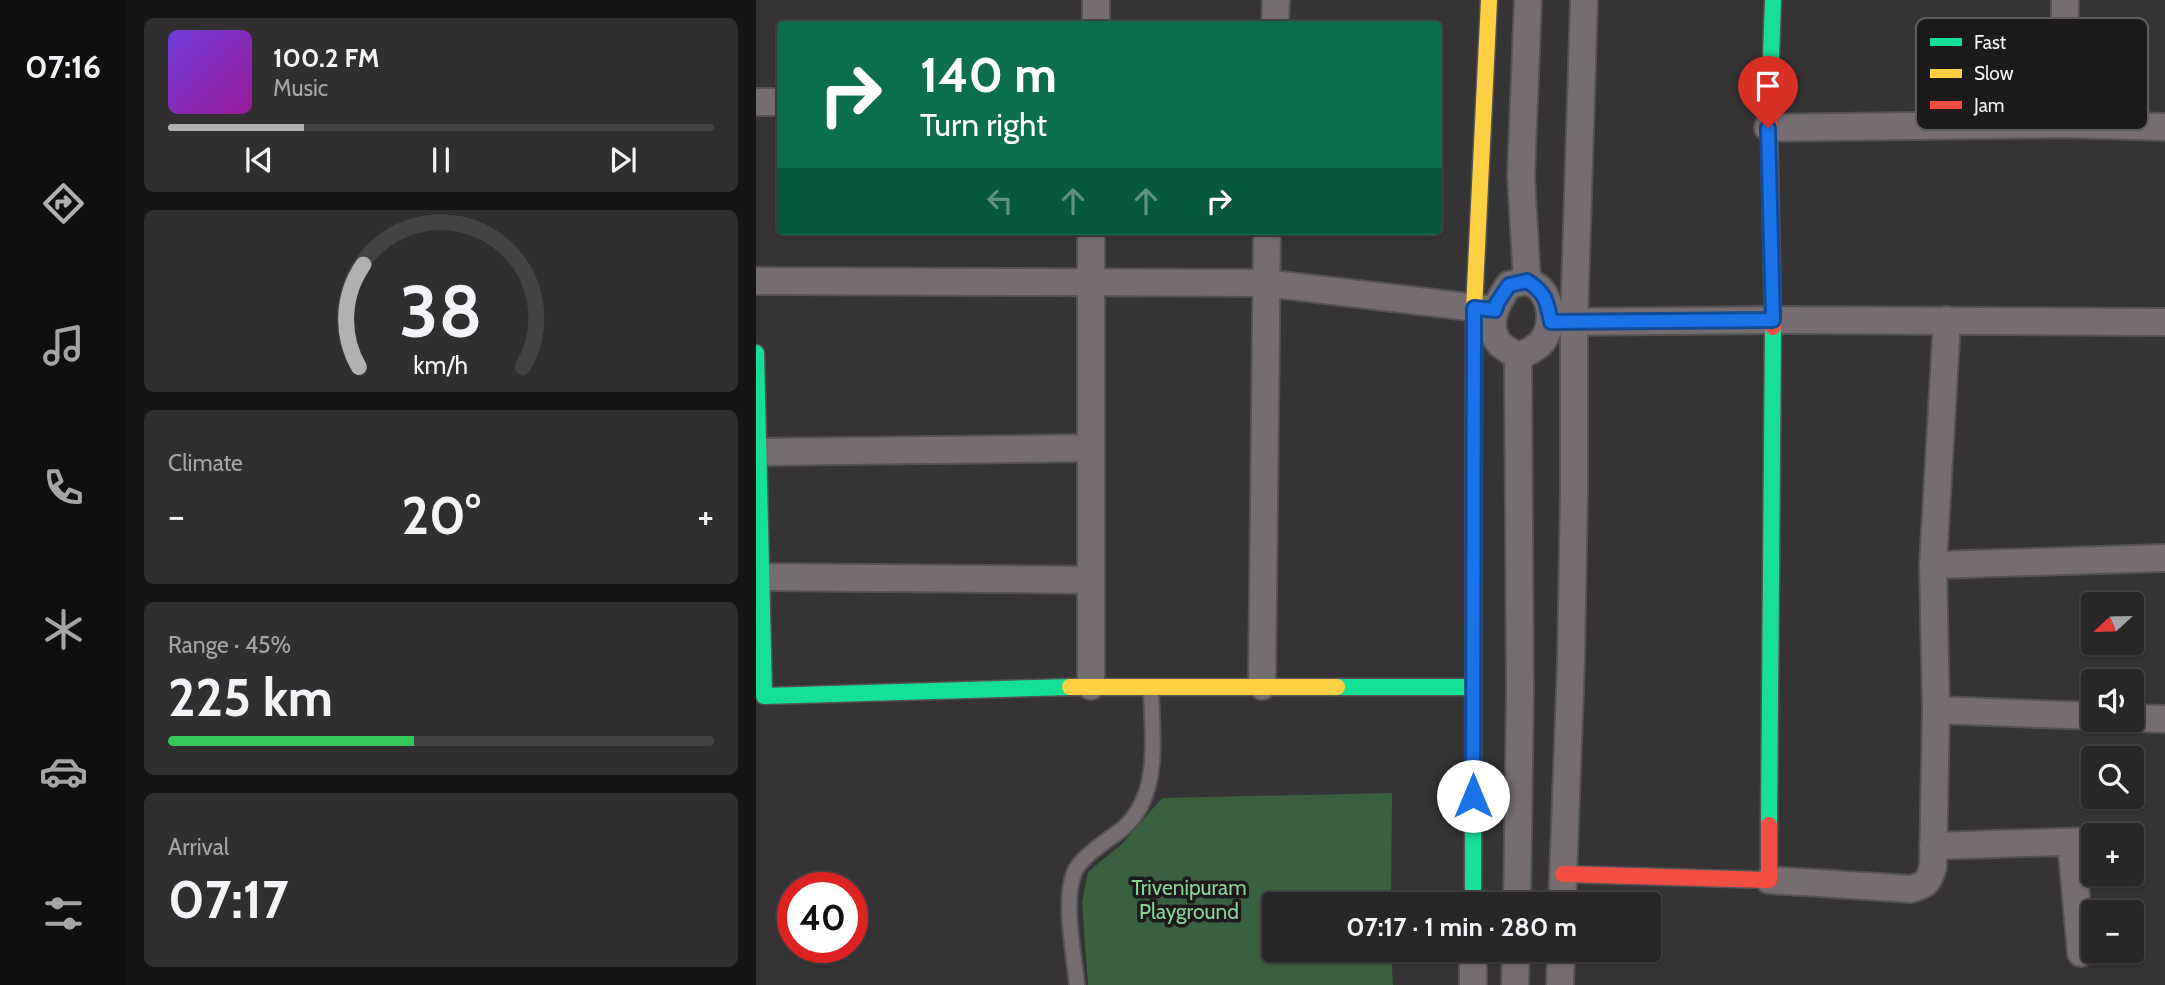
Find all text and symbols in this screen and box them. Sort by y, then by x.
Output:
legend [1916,18,2148,130]
text: Fast [1974,31,2007,54]
text: 100.2 FM [273,42,379,74]
text: 140 m [920,45,1057,104]
text: 07:16 [25,47,101,86]
icon: right [805,49,896,140]
pin [1738,56,1798,128]
text: Slow [1974,62,2014,85]
icon: arrive [1749,67,1787,105]
text: Music [273,74,328,102]
text: Jam [1973,94,2004,117]
text: Turn right [920,105,1047,144]
icon: previous [240,141,278,179]
icon: pause [422,141,460,179]
icon: next [604,141,642,179]
icon: directions [39,179,88,228]
icon: left [981,182,1019,220]
icon: ahead [1054,182,1092,220]
icon: ahead [1127,182,1165,220]
icon: right [1200,182,1238,220]
text: 38 [399,267,483,355]
icon: music [39,321,88,370]
text: km/h [414,350,468,380]
text: Climate [168,449,243,477]
icon: phone [39,463,88,512]
text: 20° [401,484,481,547]
text: − [168,492,185,539]
text: + [697,492,714,539]
north arrow [2081,592,2144,654]
map controls [2081,592,2144,963]
icon: climate [39,605,88,654]
text: Range · 45% [168,631,291,659]
text: 225 km [168,666,333,729]
button: sound [2081,669,2144,732]
button: search [2081,746,2144,809]
icon: car [39,747,88,796]
position arrow [1436,759,1510,833]
button: + [2081,823,2144,886]
text: Arrival [168,833,229,861]
text: 07:17 [168,868,288,931]
speed limit sign: 40 [777,872,868,963]
park label: Trivenipuram Playground [1131,875,1247,924]
icon: filters [39,889,88,938]
button: − [2081,900,2144,963]
text: 07:17 · 1 min · 280 m [1346,911,1577,943]

